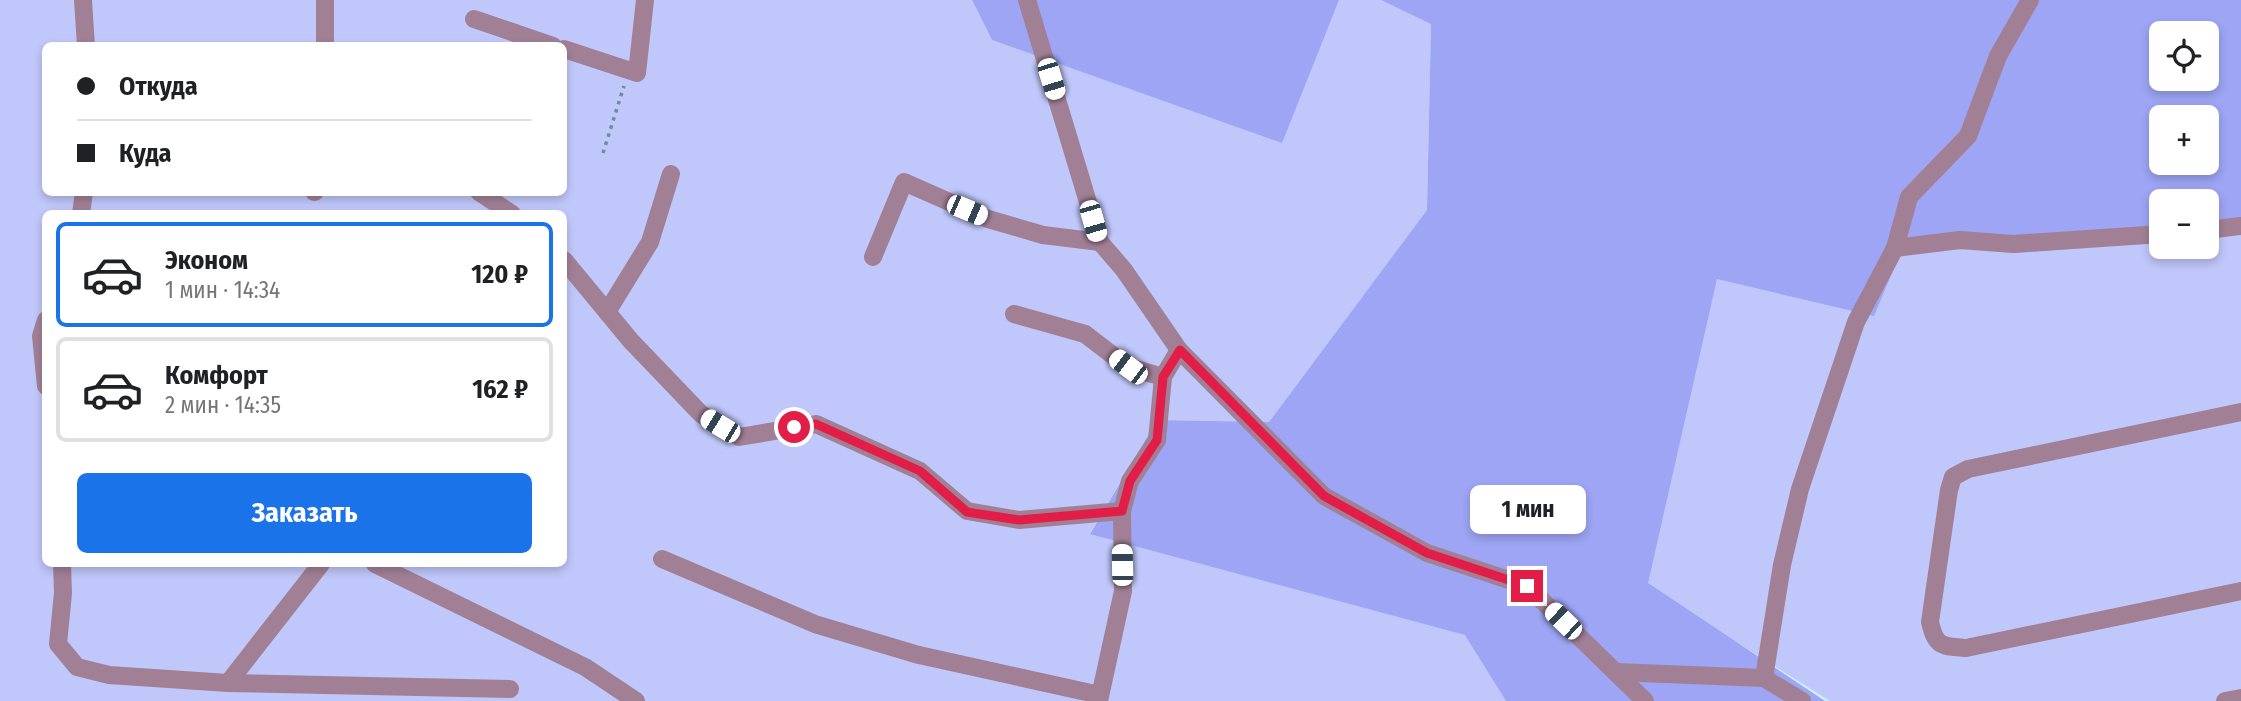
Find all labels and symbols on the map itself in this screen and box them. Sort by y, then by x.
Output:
car [1035,56,1068,102]
car [944,192,991,228]
car [1078,198,1109,244]
car [1105,346,1152,388]
car [697,406,744,446]
route start [778,411,810,443]
callout: 1 мин [1469,484,1585,534]
car [1112,544,1133,586]
route end [1511,570,1543,602]
car [1541,599,1586,643]

